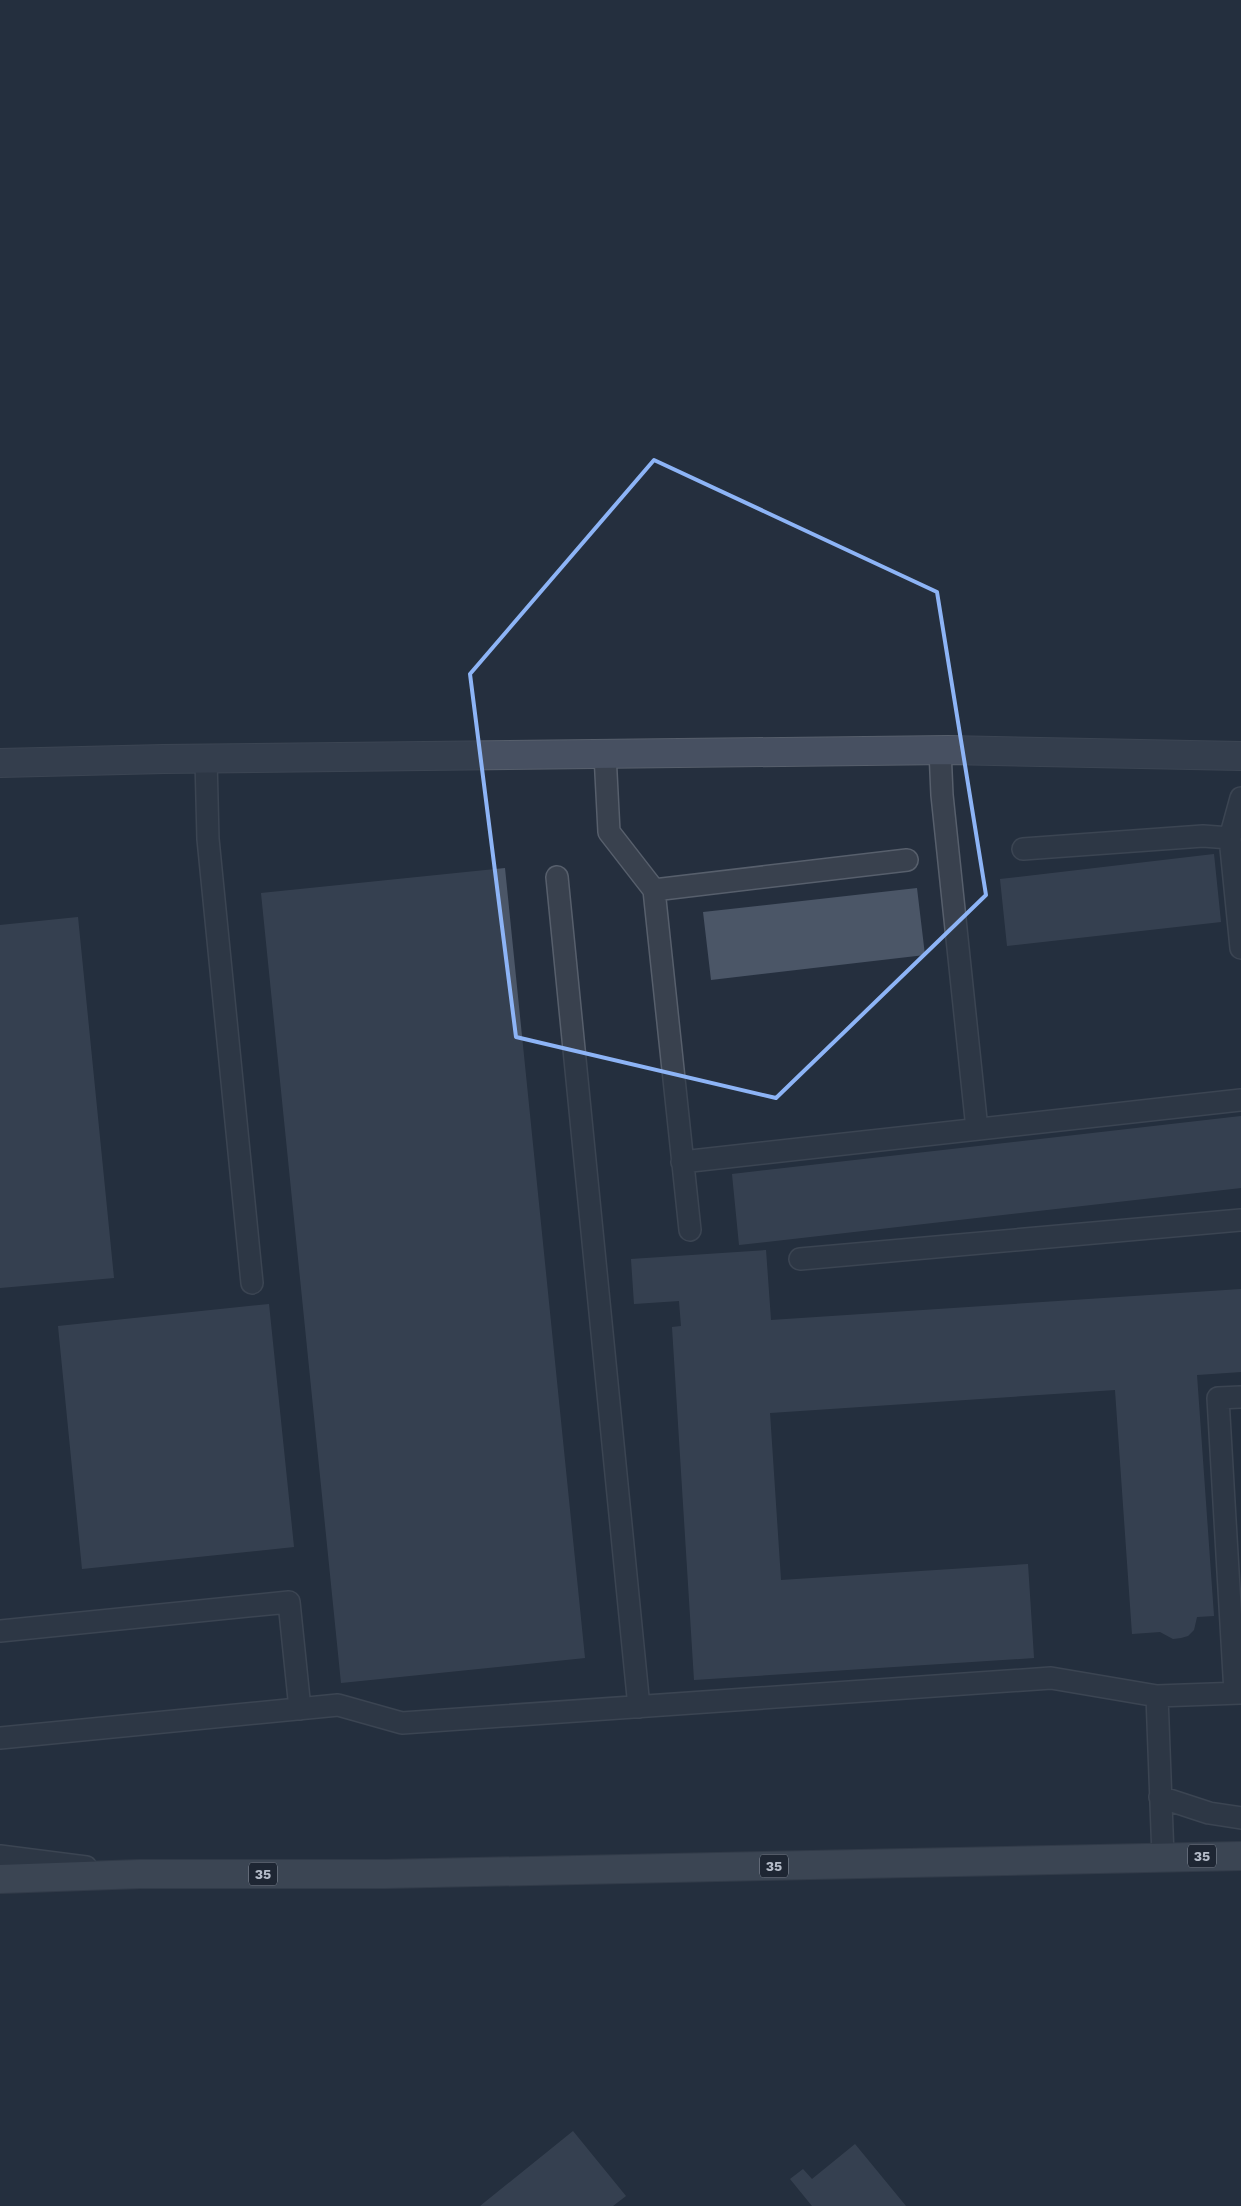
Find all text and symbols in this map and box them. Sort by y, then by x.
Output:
road number: 35 [1188,1844,1216,1868]
road number: 35 [760,1854,788,1878]
road number: 35 [249,1862,277,1886]

